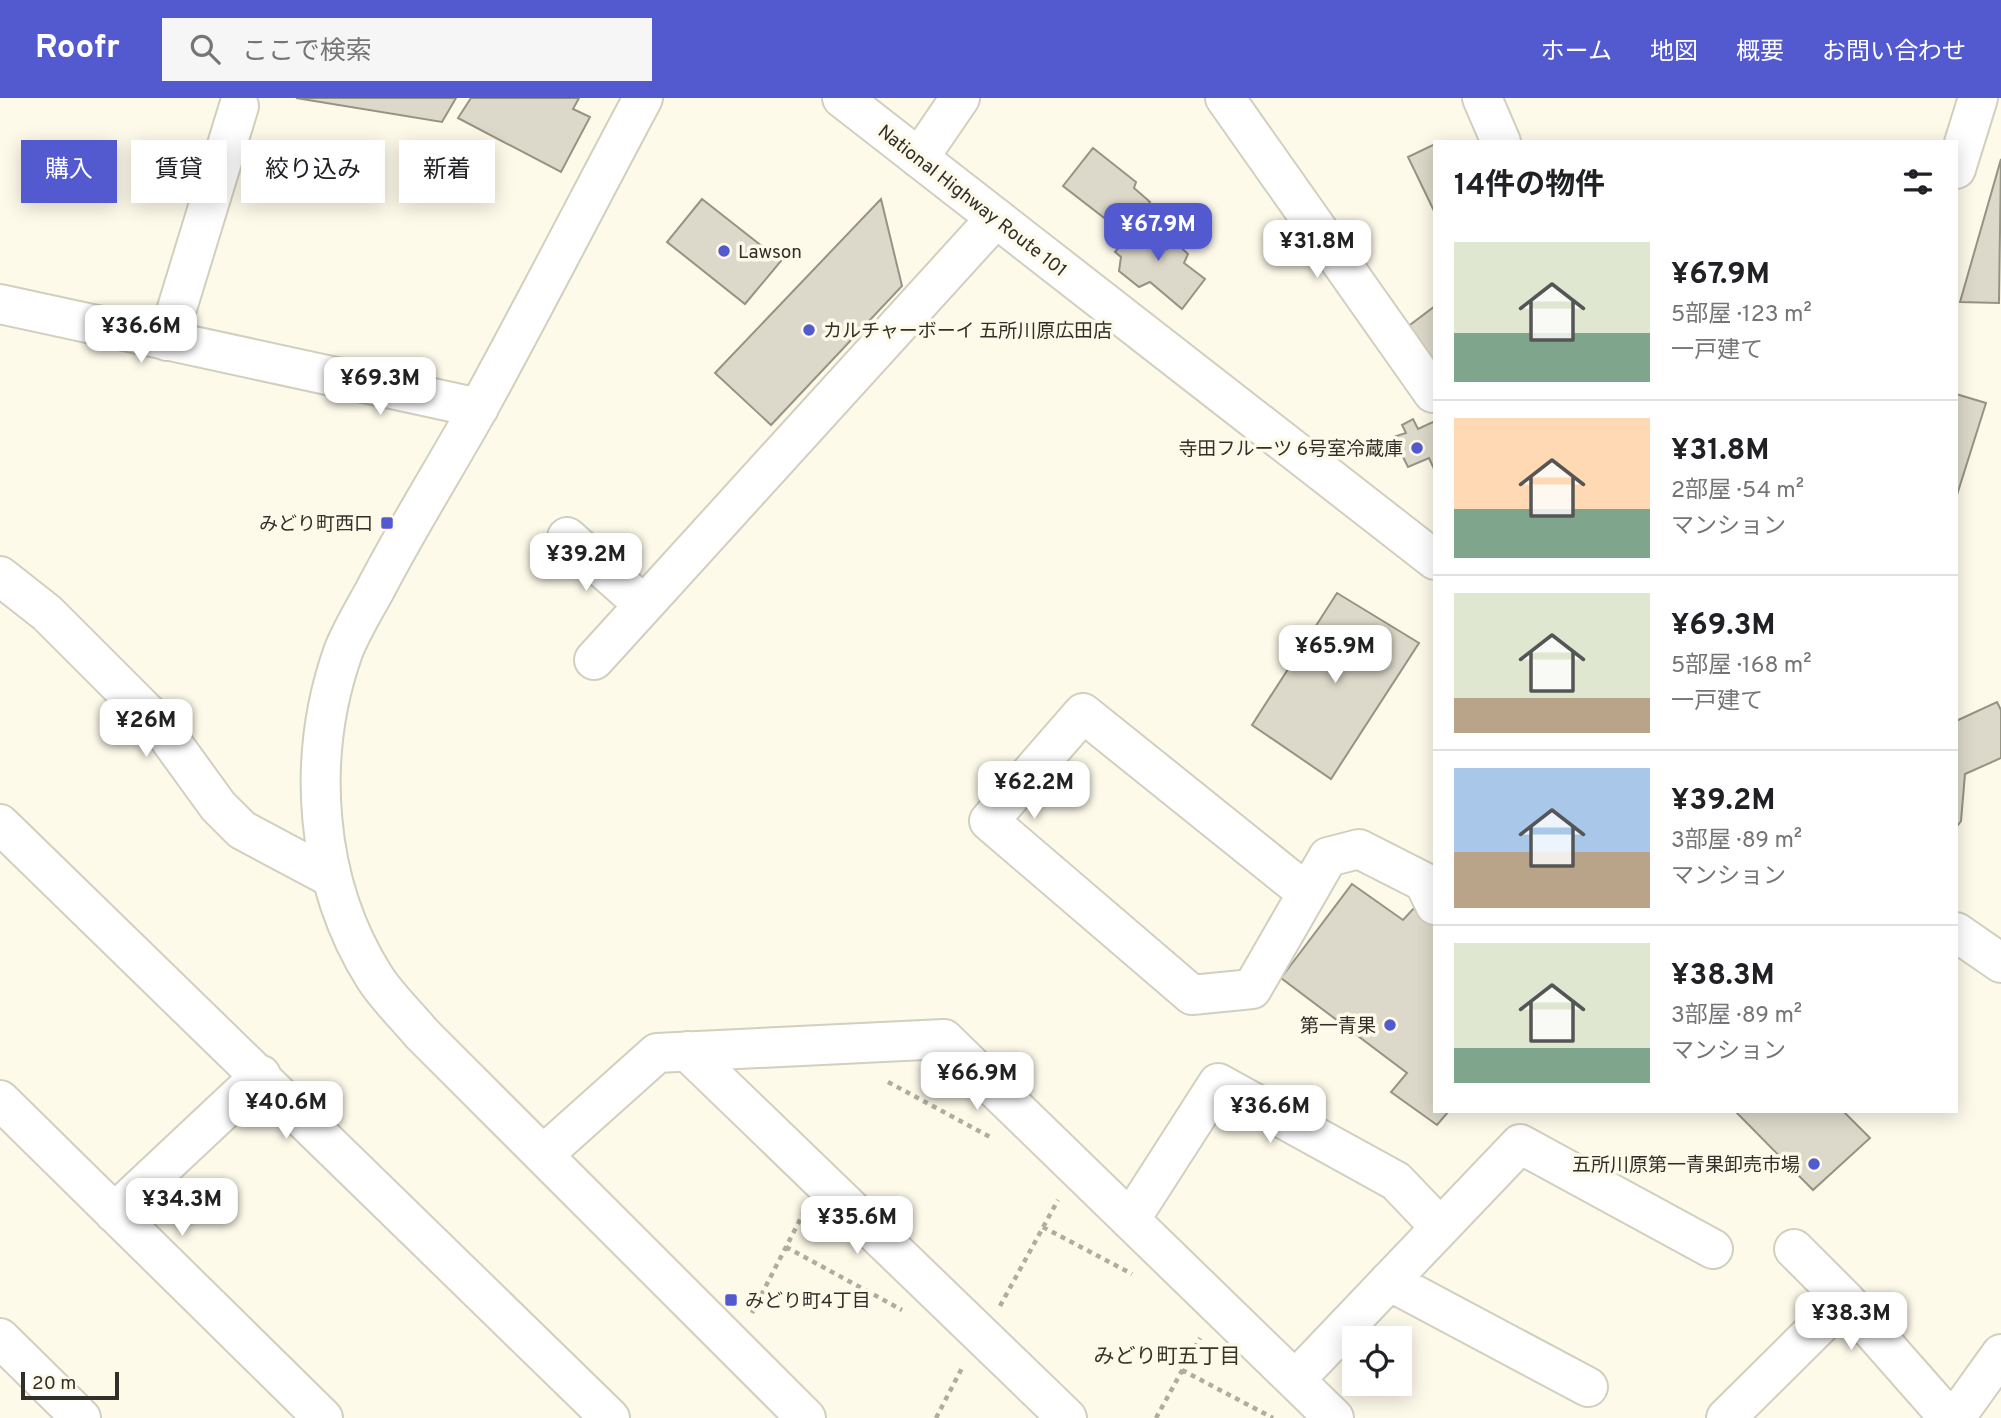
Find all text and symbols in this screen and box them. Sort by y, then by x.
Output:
search box [162,18,652,81]
text: Roofr [35,28,120,70]
icon: search [186,30,224,68]
text: ここで検索 [242,36,372,69]
text: ホーム [1541,38,1612,68]
text: 地図 [1650,38,1698,68]
text: 概要 [1736,38,1784,68]
text: お問い合わせ [1822,38,1966,68]
street label: National Highway Route 101 [872,120,1071,283]
chip: 購入 [21,140,117,203]
chip: 賃貸 [131,140,227,203]
chip: 絞り込み [241,140,385,203]
chip: 新着 [399,140,495,203]
icon: filters [1899,163,1937,201]
text: 14件の物件 [1454,168,1605,205]
pin: ¥67.9M [1101,204,1215,263]
text: ¥67.9M [1120,211,1196,240]
pin: ¥31.8M [1260,220,1374,280]
text: ¥31.8M [1279,228,1355,257]
place label: Lawson [738,241,802,265]
marker: Lawson [716,243,732,259]
text: ¥67.9M [1671,257,1770,294]
icon: home [1510,270,1594,354]
text: 5部屋 · 123 m² [1671,301,1812,330]
pin: ¥36.6M [84,306,198,365]
text: ¥36.6M [101,313,181,342]
place label: カルチャーボーイ 五所川原広田店 [823,320,1112,344]
marker: カルチャーボーイ 五所川原広田店 [801,322,817,338]
text: 一戸建て [1671,337,1763,366]
pin: ¥69.3M [323,358,437,417]
text: ¥69.3M [340,365,420,394]
text: ¥31.8M [1671,433,1770,470]
place label: 寺田フルーツ 6号室冷蔵庫 [1179,438,1403,462]
marker: 寺田フルーツ 6号室冷蔵庫 [1409,440,1425,456]
icon: home [1510,446,1594,530]
text: 2部屋 · 54 m² [1671,477,1804,506]
place label: みどり町西口 [259,513,373,537]
text: マンション [1671,513,1786,542]
marker: みどり町西口 [379,515,395,531]
pin: ¥39.2M [529,533,643,593]
text: ¥39.2M [546,541,626,570]
text: ¥69.3M [1671,608,1776,645]
icon: home [1510,621,1594,705]
pin: ¥65.9M [1278,626,1392,685]
text: ¥65.9M [1295,633,1375,662]
text: 5部屋 · 168 m² [1671,652,1812,681]
text: 一戸建て [1671,688,1763,717]
pin: ¥26M [105,700,187,759]
text: ¥26M [116,707,176,736]
pin: ¥62.2M [977,762,1091,821]
text: ¥62.2M [994,769,1074,798]
text: ¥39.2M [1671,783,1776,820]
icon: home [1510,796,1594,880]
text: 3部屋 · 89 m² [1671,827,1802,856]
text: マンション [1671,863,1786,892]
text: ¥38.3M [1671,958,1775,995]
icon: home [1510,971,1594,1055]
text: 3部屋 · 89 m² [1671,1002,1802,1031]
place label: 第一青果 [1300,1015,1376,1039]
marker: 第一青果 [1382,1017,1398,1033]
text: マンション [1671,1038,1786,1067]
pin: ¥66.9M [920,1052,1034,1112]
text: ¥66.9M [937,1060,1017,1089]
pin: ¥40.6M [229,1082,343,1141]
pin: ¥36.6M [1213,1086,1327,1145]
text: ¥40.6M [245,1089,327,1118]
text: ¥36.6M [1230,1093,1310,1122]
place label: 五所川原第一青果卸売市場 [1572,1154,1800,1178]
marker: 五所川原第一青果卸売市場 [1806,1156,1822,1172]
pin: ¥34.3M [125,1178,239,1238]
text: ¥34.3M [142,1186,222,1215]
pin: ¥35.6M [800,1196,914,1256]
text: ¥35.6M [817,1204,897,1233]
place label: みどり町4丁目 [745,1290,871,1314]
marker: みどり町4丁目 [723,1292,739,1308]
pin: ¥38.3M [1794,1292,1908,1352]
text: ¥38.3M [1811,1300,1891,1329]
map controls [1342,1326,1412,1396]
button: locate [1342,1326,1412,1396]
district label: みどり町五丁目 [1094,1344,1241,1371]
scale bar [21,1369,119,1401]
text: 20 m [32,1372,76,1396]

